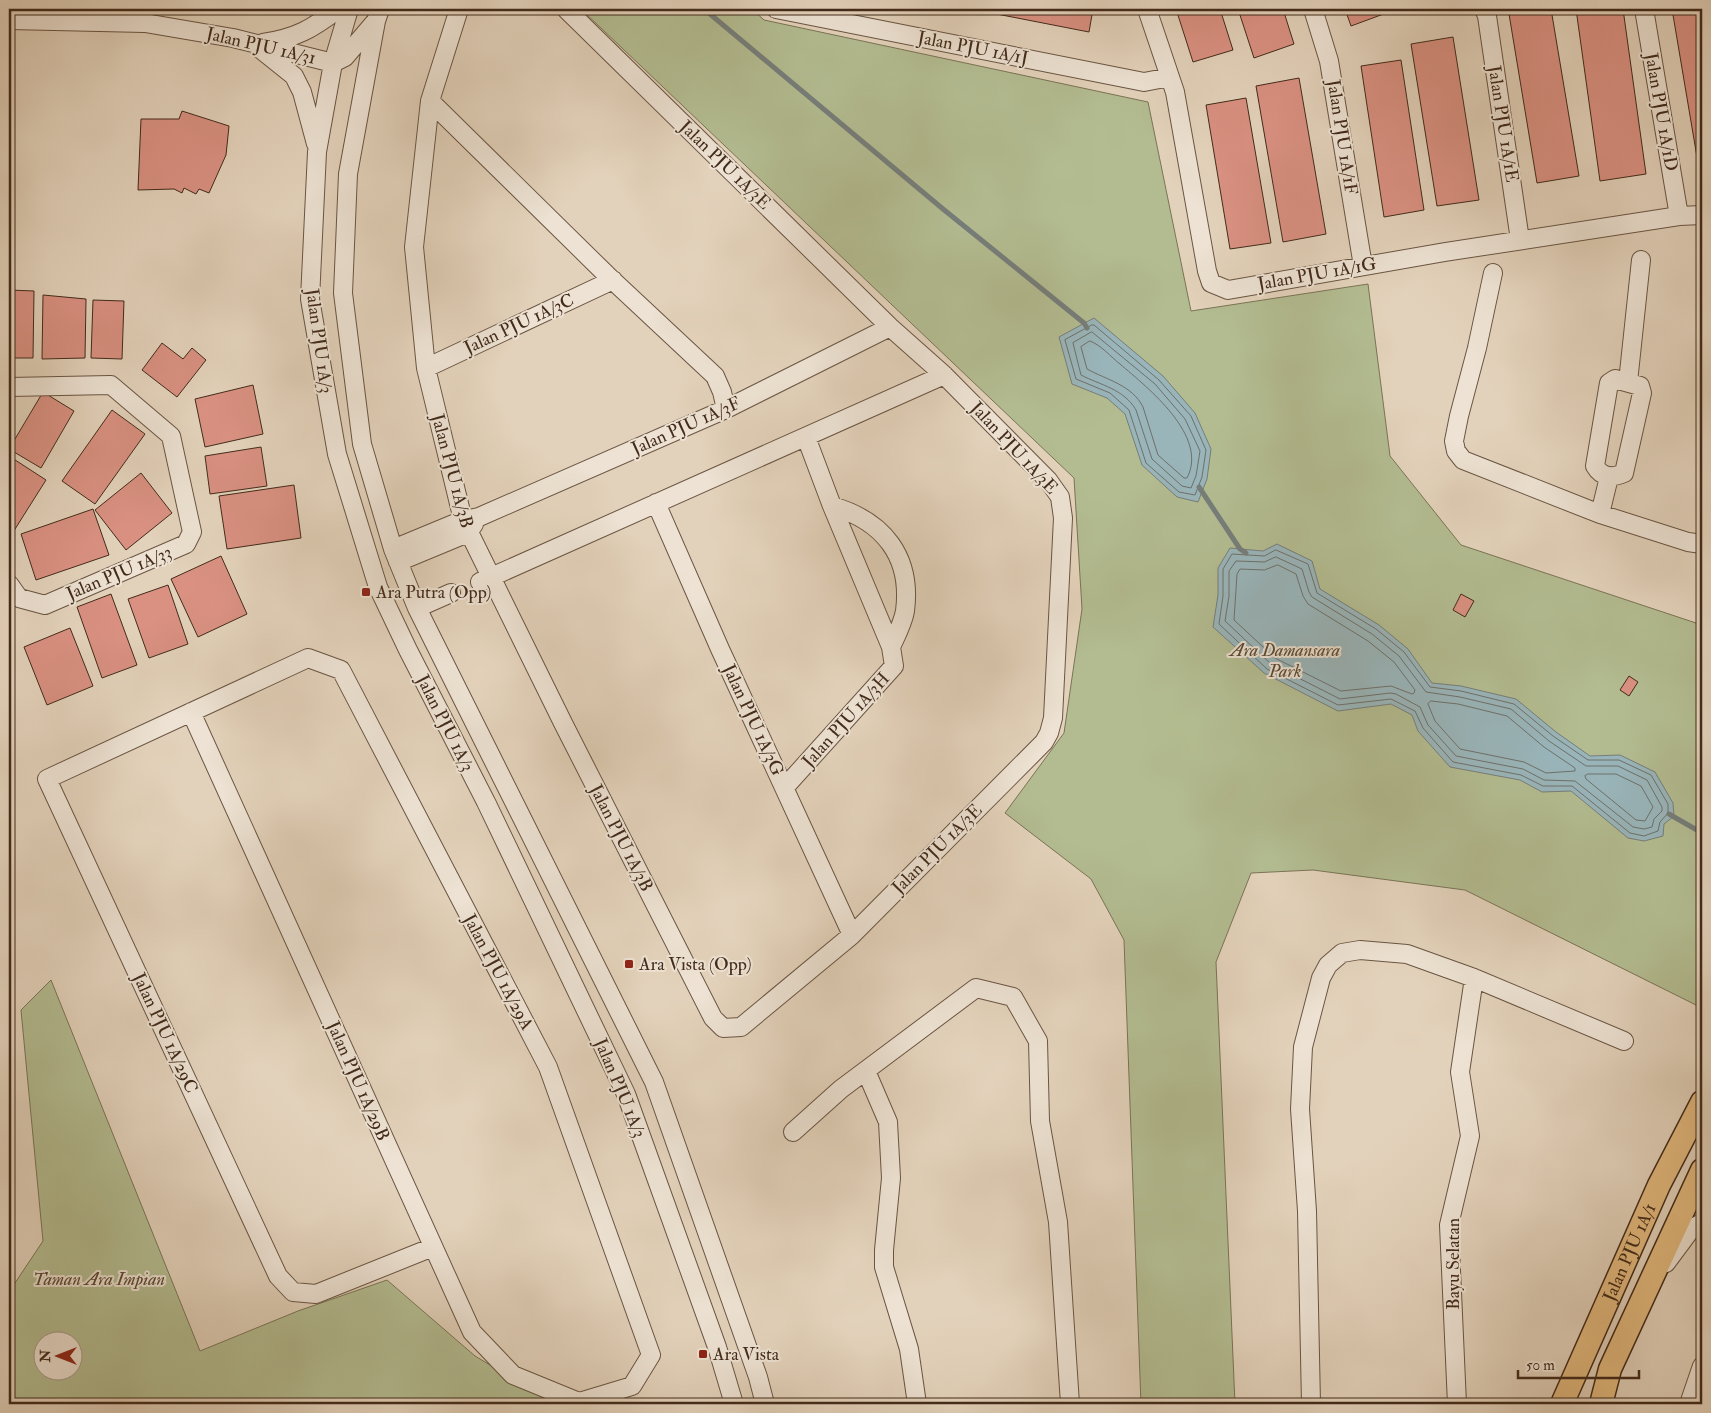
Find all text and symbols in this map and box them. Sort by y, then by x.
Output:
street label: Jalan PJU 1A/31 [203,22,318,70]
street label: Jalan PJU 1A/1J [915,26,1030,70]
street label: Jalan PJU 1A/1D [1639,50,1683,173]
street label: Jalan PJU 1A/1E [1482,63,1524,184]
street label: Jalan PJU 1A/1F [1321,77,1362,196]
street label: Jalan PJU 1A/3E [674,115,776,214]
street label: Jalan PJU 1A/1G [1255,252,1378,296]
street label: Jalan PJU 1A/3 [300,286,338,395]
street label: Jalan PJU 1A/3C [459,288,578,360]
street label: Jalan PJU 1A/3F [627,392,744,461]
street label: Jalan PJU 1A/3E [964,396,1063,499]
street label: Jalan PJU 1A/3B [425,410,478,531]
street label: Jalan PJU 1A/33 [62,540,175,606]
place label: Ara Putra (Opp) [375,581,492,604]
marker: Ara Putra (Opp) [360,586,372,598]
park label: Ara Damansara Park [1228,639,1340,683]
street label: Jalan PJU 1A/3G [717,660,789,780]
street label: Jalan PJU 1A/3H [797,668,895,773]
street label: Jalan PJU 1A/3 [410,670,479,775]
street label: Jalan PJU 1A/3B [584,780,658,896]
street label: Jalan PJU 1A/3E [886,799,987,900]
street label: Jalan PJU 1A/29A [457,909,539,1035]
place label: Ara Vista (Opp) [638,953,752,976]
marker: Ara Vista (Opp) [623,958,635,970]
street label: Jalan PJU 1A/29C [127,968,203,1097]
street label: Jalan PJU 1A/29B [321,1017,395,1145]
street label: Jalan PJU 1A/3 [588,1034,651,1141]
street label: Jalan PJU 1A/1 [1597,1199,1661,1306]
street label: Bayu Selatan [1442,1218,1465,1310]
park label: Taman Ara Impian [33,1268,165,1291]
north arrow [32,1330,82,1380]
place label: Ara Vista [712,1343,780,1366]
marker: Ara Vista [697,1348,709,1360]
scale bar [1518,1348,1640,1380]
text: N [37,1349,54,1363]
text: 50 m [1526,1356,1555,1375]

